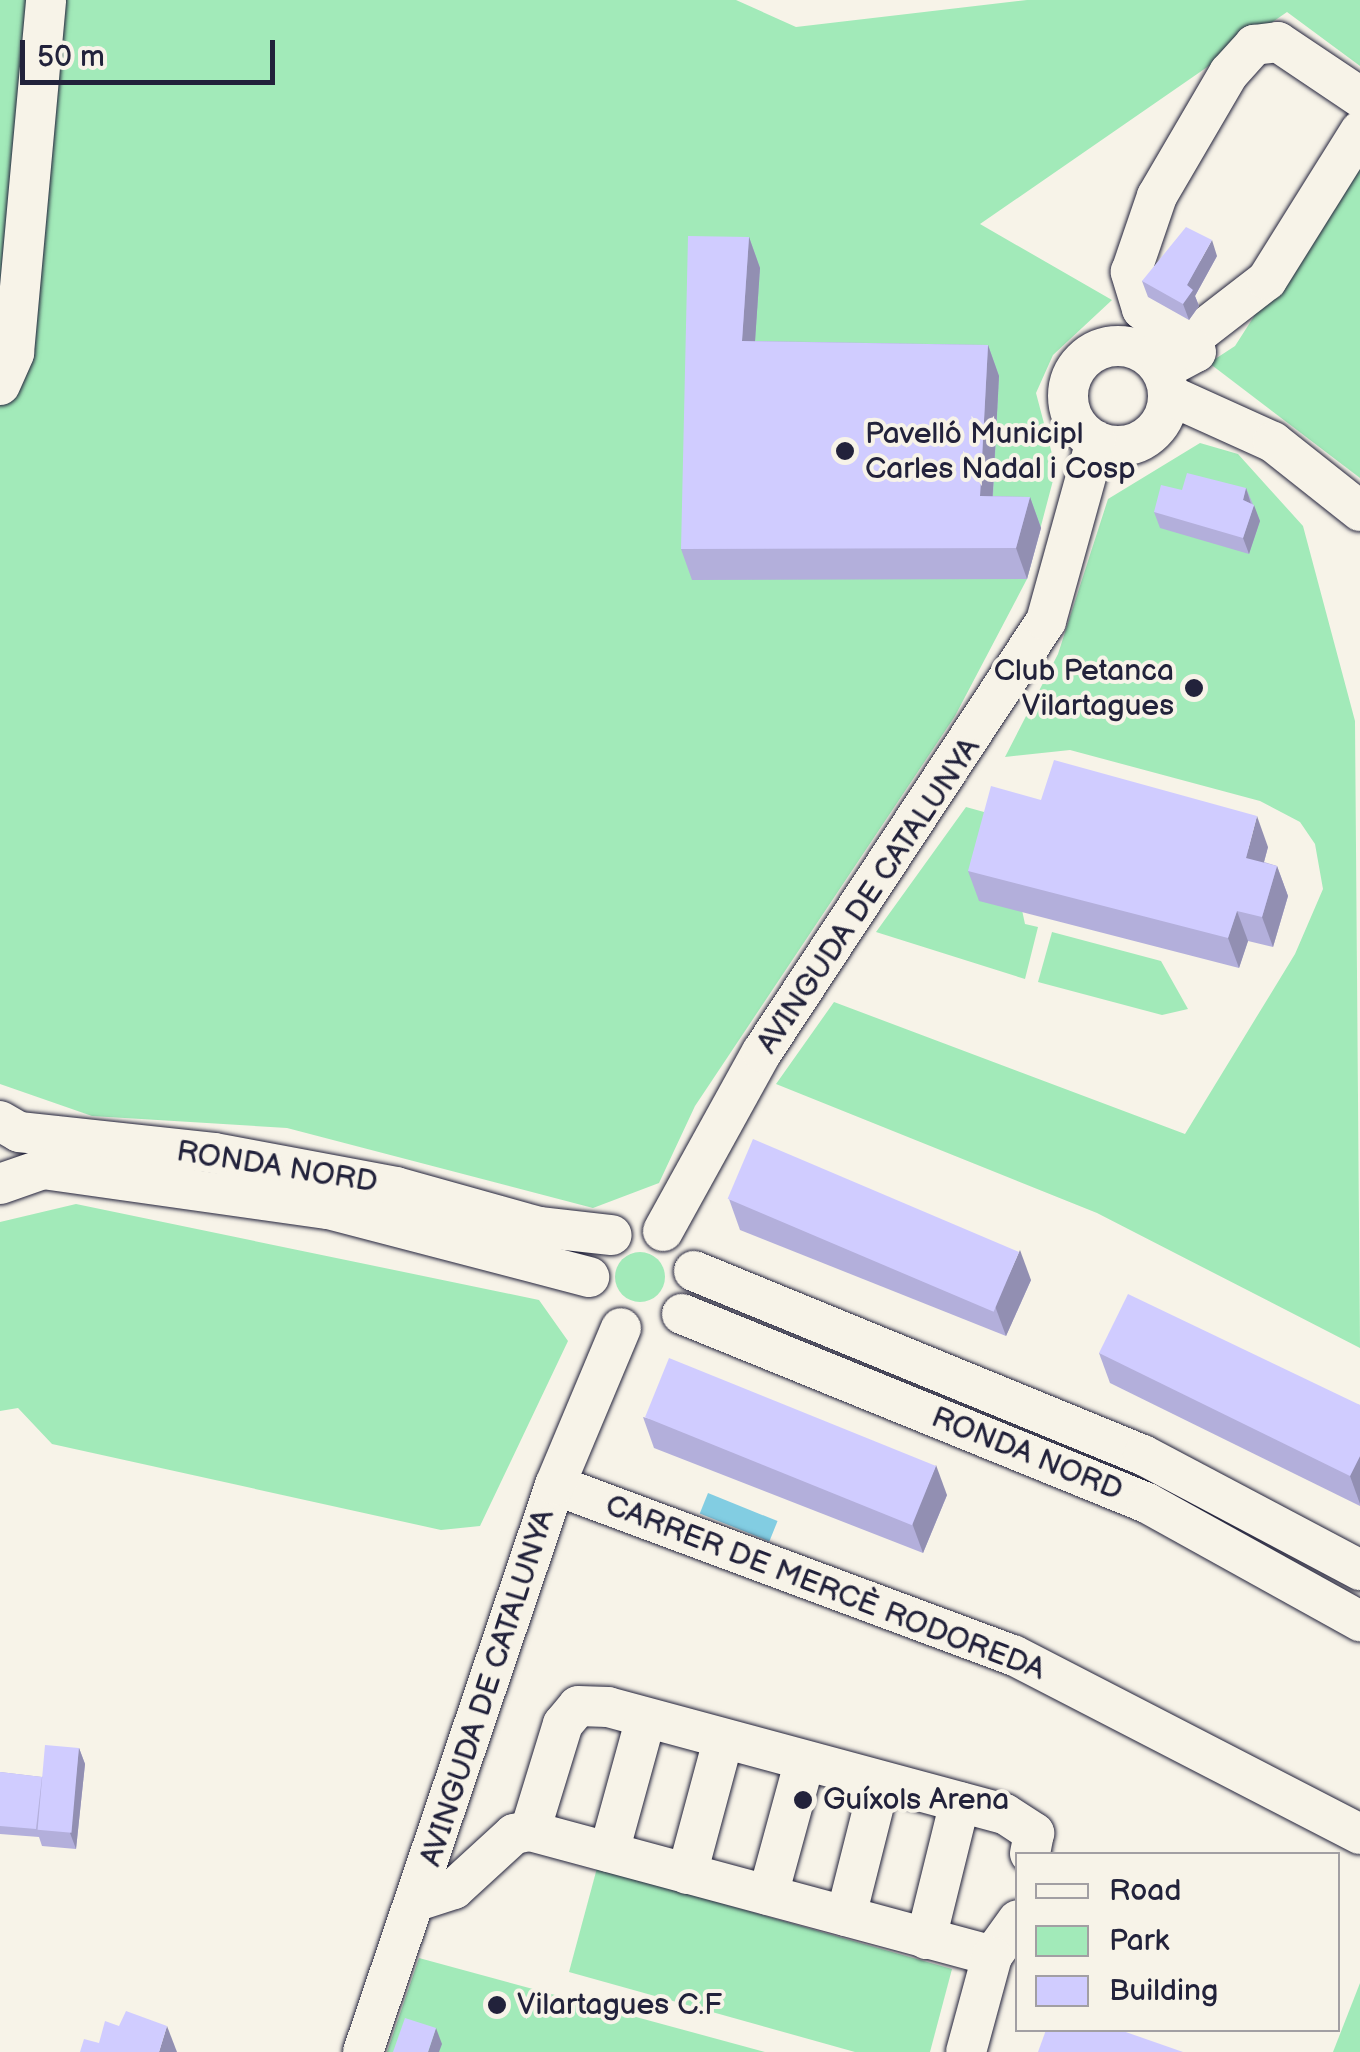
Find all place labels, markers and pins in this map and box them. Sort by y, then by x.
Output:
place label: Pavelló Municipl Carles Nadal i Cosp [865,416,1136,486]
marker: Pavelló Municipl Carles Nadal i Cosp [834,440,856,462]
place label: Club Petanca Vilartagues [994,653,1174,724]
marker: Club Petanca Vilartagues [1183,677,1205,699]
place label: Guíxols Arena [823,1782,1009,1818]
marker: Guíxols Arena [792,1789,814,1811]
place label: Vilartagues C.F [517,1987,722,2023]
marker: Vilartagues C.F [486,1994,508,2016]

